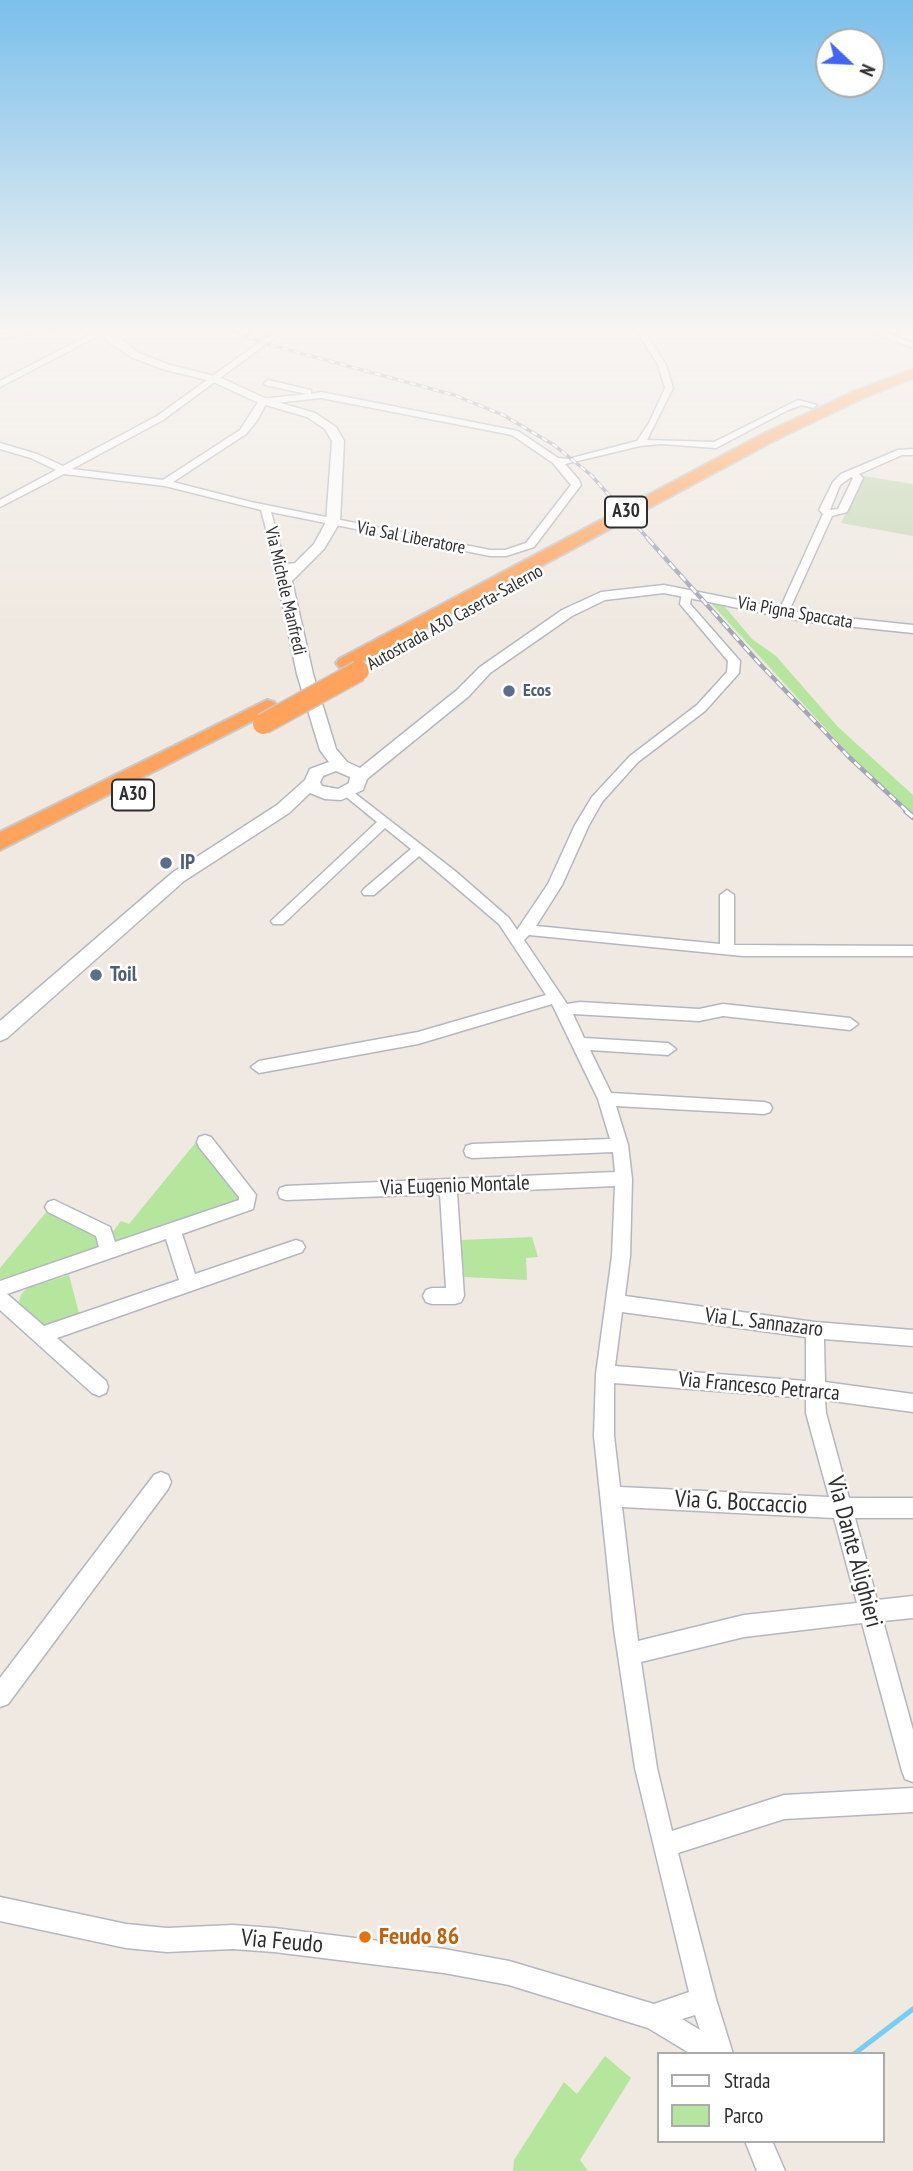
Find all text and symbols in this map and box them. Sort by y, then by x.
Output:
north arrow [815,28,885,98]
text: N [854,61,881,80]
road number: A30 [605,496,647,527]
street label: Via Sal Liberatore [355,517,467,559]
street label: Via Michele Manfredi [260,525,310,657]
street label: Autostrada A30 Caserta-Salerno [363,561,547,675]
street label: Via Pigna Spaccata [736,592,854,634]
place label: Ecos [523,680,551,702]
marker: Ecos [501,683,517,699]
road number: A30 [112,780,154,810]
place label: IP [180,850,195,876]
marker: IP [158,855,174,871]
place label: Toil [110,962,137,988]
marker: Toil [88,967,104,983]
street label: Via Eugenio Montale [380,1171,530,1201]
street label: Via L. Sannazaro [703,1303,825,1343]
street label: Via Francesco Petrarca [677,1367,841,1407]
street label: Via Dante Alighieri [820,1473,888,1631]
street label: Via G. Boccaccio [674,1485,808,1521]
place label: Feudo 86 [379,1923,459,1951]
street label: Via Feudo [240,1924,324,1960]
marker: Feudo 86 [357,1929,373,1945]
legend [657,2052,885,2143]
text: Strada [724,2067,770,2094]
text: Parco [724,2102,763,2129]

